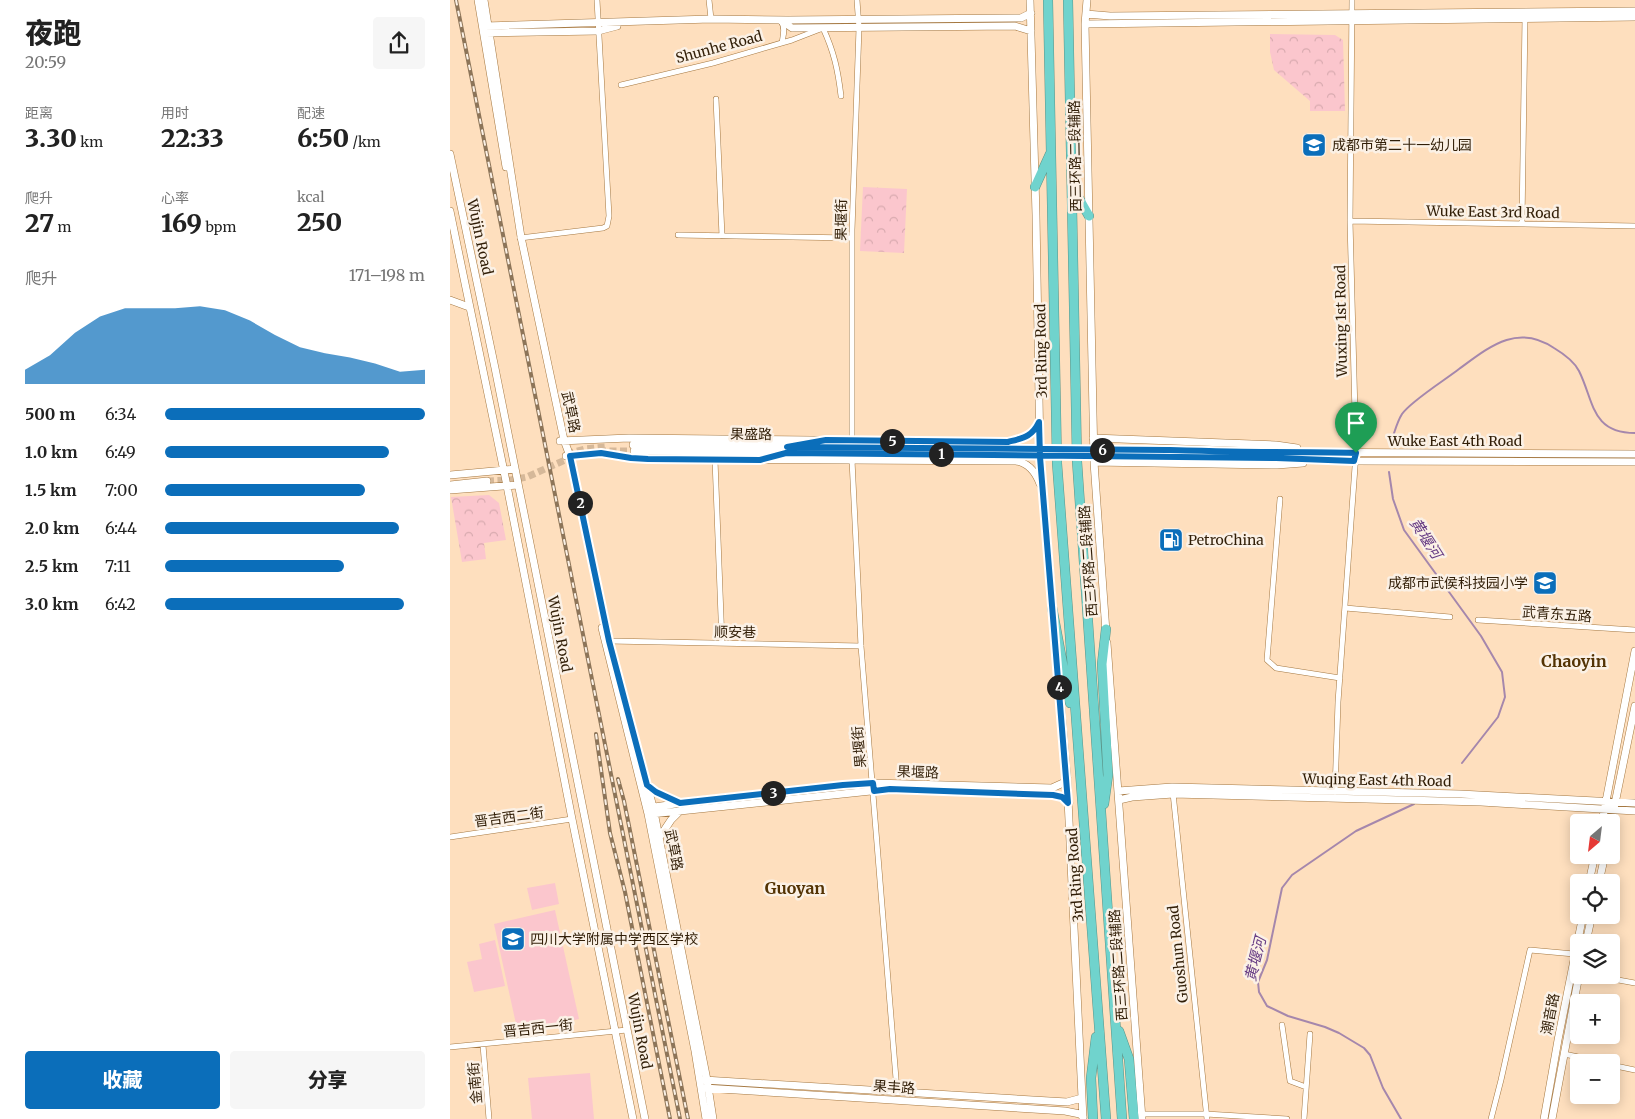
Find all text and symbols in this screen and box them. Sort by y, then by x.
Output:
text: 夜跑 [25,15,81,51]
button: share [373,17,425,69]
street label: Shunhe Road [674,27,765,67]
text: 20:59 [25,52,66,72]
street label: 西三环路二段辅路 [1065,100,1085,212]
text: 距离 [25,104,53,122]
text: 用时 [161,104,189,122]
text: 配速 [297,104,325,122]
text: 3.30 [25,122,77,154]
text: 22:33 [161,122,224,154]
text: 6:50 [297,122,349,154]
school or university icon: 成都市第二十一幼儿园 [1301,132,1327,158]
text: km [77,133,103,151]
text: /km [349,133,381,151]
place label: 成都市第二十一幼儿园 [1332,136,1472,154]
text: kcal [297,188,325,206]
text: 爬升 [25,189,53,207]
text: 心率 [161,189,189,207]
street label: Wujin Road [463,196,497,277]
street label: 果堰街 [832,199,850,241]
street label: Wuke East 3rd Road [1425,202,1560,222]
text: 250 [297,206,342,238]
text: 27 [25,207,54,239]
text: 169 [161,207,202,239]
text: m [54,218,71,236]
text: bpm [202,218,236,236]
street label: Wuxing 1st Road [1331,264,1351,378]
text: 171–198 m [349,265,425,285]
text: 爬升 [25,268,57,288]
street label: 3rd Ring Road [1031,303,1051,398]
street label: 武草路 [558,390,584,434]
pin [1335,402,1377,453]
text: 500 m [25,404,75,424]
text: 6:34 [105,404,136,424]
icon: arrive [1342,409,1370,437]
street label: 果盛路 [730,425,772,443]
pin: 5 [880,428,904,454]
text: 5 [888,432,897,450]
street label: Wuke East 4th Road [1387,432,1523,450]
pin: 6 [1090,438,1114,462]
text: 6 [1098,441,1107,459]
text: 1.0 km [25,442,78,462]
text: 6:49 [105,442,136,462]
pin: 1 [928,442,954,466]
text: 1 [938,445,945,463]
text: 1.5 km [25,480,77,500]
text: 7:00 [105,480,138,500]
pin: 2 [568,490,592,516]
text: 2 [576,494,585,512]
street label: 西三环路二段辅路 [1075,505,1101,617]
water label: 黄堰河 [1406,514,1448,565]
text: 2.0 km [25,518,79,538]
text: 6:44 [105,518,137,538]
fuel station icon: PetroChina [1158,527,1184,553]
place label: PetroChina [1188,531,1264,549]
text: 2.5 km [25,556,78,576]
text: 7:11 [105,556,131,576]
school or university icon: 成都市武侯科技园小学 [1532,570,1558,596]
place label: 成都市武侯科技园小学 [1388,574,1528,592]
street label: Wujin Road [544,593,576,674]
text: 3.0 km [25,594,79,614]
text: 6:42 [105,594,136,614]
street label: 武青东五路 [1521,603,1593,625]
street label: 顺安巷 [714,623,756,641]
district label: Chaoyin [1541,651,1607,671]
pin: 4 [1046,674,1072,700]
text: 4 [1055,678,1064,696]
street label: 果堰街 [848,725,870,769]
street label: 果堰路 [897,762,939,782]
street label: Wuqing East 4th Road [1301,770,1452,790]
pin: 3 [760,780,786,806]
text: 3 [769,784,778,802]
street label: 晋吉西二街 [473,803,545,831]
north arrow [1570,814,1620,864]
map controls [1570,814,1620,1104]
street label: 3rd Ring Road [1063,827,1087,923]
street label: 武草路 [661,828,687,872]
button: locate [1570,874,1620,924]
district label: Guoyan [765,878,825,898]
street label: Guoshun Road [1164,904,1192,1004]
street label: 西三环路二段辅路 [1105,909,1131,1021]
school or university icon: 四川大学附属中学西区学校 [500,926,526,952]
place label: 四川大学附属中学西区学校 [530,930,698,948]
water label: 黄堰河 [1240,932,1270,983]
button: layers [1570,934,1620,984]
street label: Wujin Road [624,990,656,1071]
street label: 潮音路 [1537,992,1563,1036]
button: + [1570,994,1620,1044]
street label: 晋吉西一街 [502,1015,574,1041]
button: 收藏 [25,1051,220,1109]
button: 分享 [230,1051,425,1109]
button: − [1570,1054,1620,1104]
street label: 金南街 [464,1061,486,1105]
street label: 果丰路 [872,1077,916,1097]

